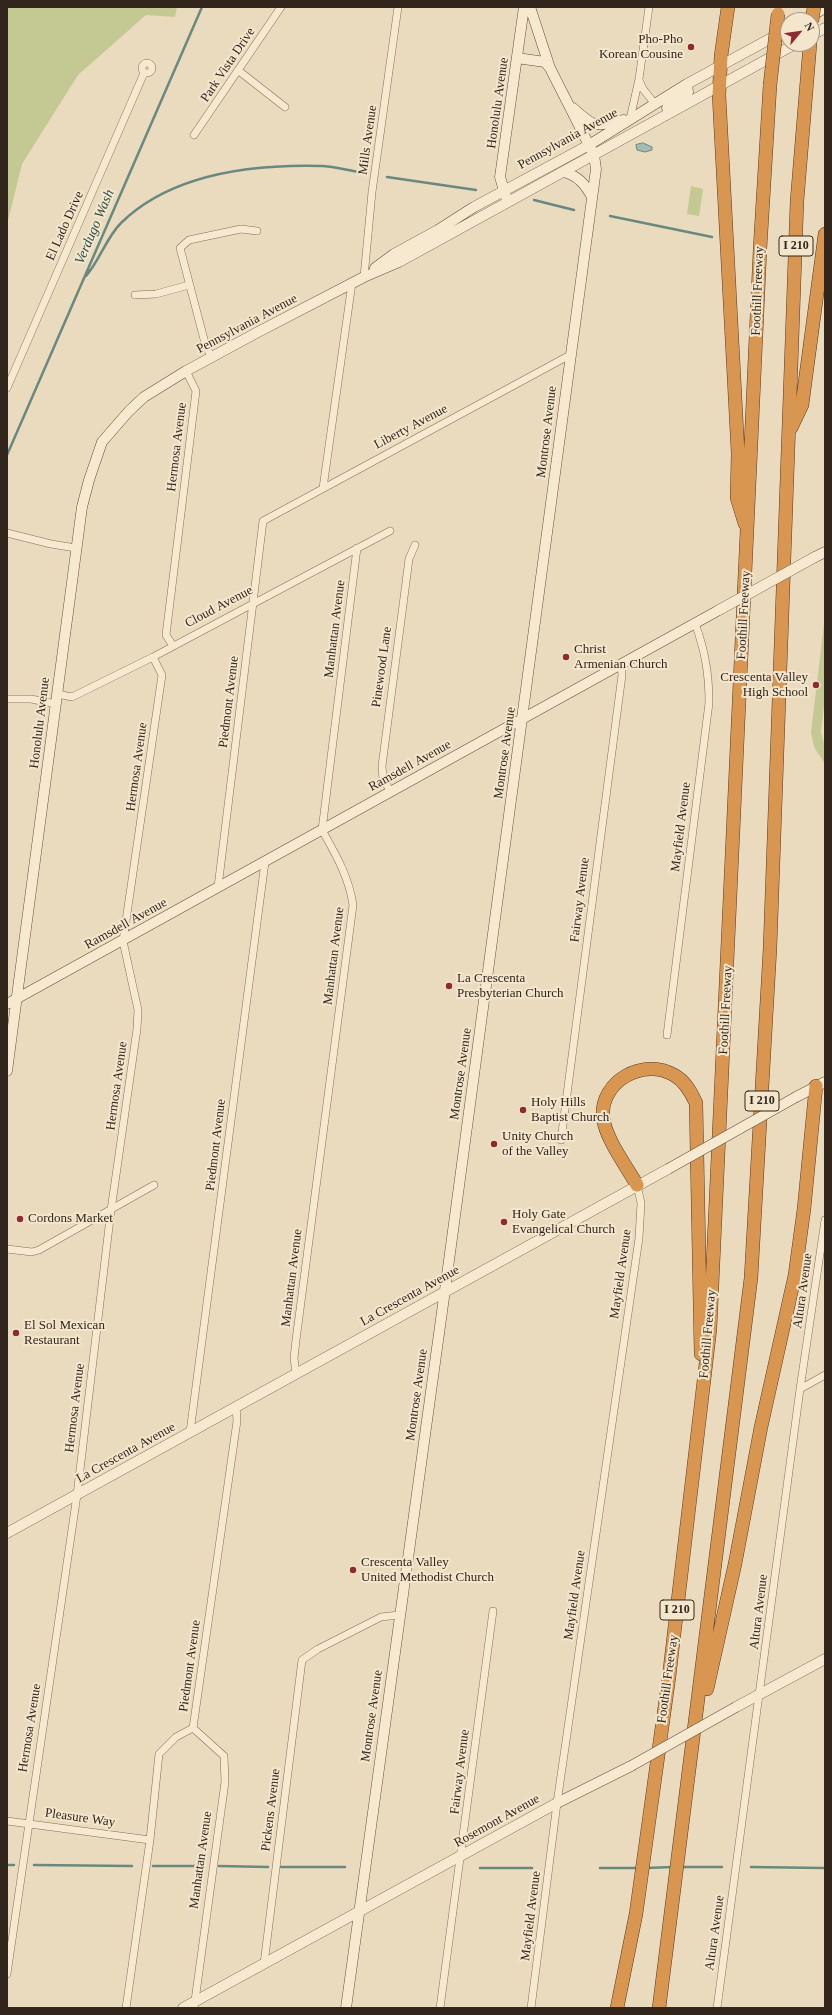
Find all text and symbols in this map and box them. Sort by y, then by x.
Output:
north arrow [780,12,820,52]
text: N [802,20,817,33]
street label: Park Vista Drive [197,25,259,105]
place label: Pho-Pho Korean Cousine [599,32,683,63]
marker: Pho-Pho Korean Cousine [686,42,696,52]
street label: Honolulu Avenue [484,56,512,150]
street label: Mills Avenue [355,104,381,176]
street label: Pennsylvania Avenue [515,105,621,173]
water label: Verdugo Wash [72,187,118,267]
street label: El Lado Drive [43,189,87,263]
road number: I 210 [779,236,813,256]
street label: Foothill Freeway [749,246,767,336]
street label: Pennsylvania Avenue [194,291,300,357]
street label: Montrose Avenue [534,385,560,479]
street label: Liberty Avenue [372,401,450,453]
street label: Hermosa Avenue [164,402,190,492]
street label: Foothill Freeway [734,570,754,660]
street label: Manhattan Avenue [321,579,349,679]
street label: Cloud Avenue [182,583,256,631]
street label: Pinewood Lane [369,626,395,708]
place label: Christ Armenian Church [574,642,668,673]
marker: Christ Armenian Church [561,652,571,662]
street label: Piedmont Avenue [216,655,242,749]
place label: Crescenta Valley High School [720,670,808,701]
street label: Honolulu Avenue [27,676,53,770]
marker: Crescenta Valley High School [811,680,821,690]
street label: Montrose Avenue [491,706,519,800]
street label: Hermosa Avenue [123,722,151,812]
street label: Ramsdell Avenue [366,737,454,795]
street label: Mayfield Avenue [668,781,694,873]
street label: Fairway Avenue [567,857,593,943]
street label: Ramsdell Avenue [82,895,170,953]
street label: Manhattan Avenue [320,906,348,1006]
street label: Foothill Freeway [716,965,736,1055]
place label: La Crescenta Presbyterian Church [457,971,564,1002]
marker: La Crescenta Presbyterian Church [444,981,454,991]
street label: Montrose Avenue [447,1027,475,1121]
street label: Hermosa Avenue [103,1041,131,1131]
road number: I 210 [745,1091,779,1111]
place label: Holy Hills Baptist Church [531,1095,609,1126]
street label: Piedmont Avenue [203,1098,229,1192]
marker: Holy Hills Baptist Church [518,1105,528,1115]
place label: Unity Church of the Valley [502,1129,573,1160]
marker: Unity Church of the Valley [489,1139,499,1149]
place label: Holy Gate Evangelical Church [512,1207,615,1238]
place label: Cordons Market [28,1211,113,1227]
marker: Cordons Market [15,1214,25,1224]
marker: Holy Gate Evangelical Church [499,1217,509,1227]
street label: Manhattan Avenue [278,1228,306,1328]
street label: Mayfield Avenue [607,1228,635,1320]
street label: Altura Avenue [790,1252,816,1330]
street label: La Crescenta Avenue [358,1262,462,1330]
street label: Foothill Freeway [696,1289,720,1379]
place label: El Sol Mexican Restaurant [24,1318,105,1349]
marker: El Sol Mexican Restaurant [11,1328,21,1338]
street label: Montrose Avenue [403,1348,431,1442]
street label: Hermosa Avenue [62,1363,88,1453]
street label: La Crescenta Avenue [74,1419,178,1487]
street label: Mayfield Avenue [561,1549,589,1641]
place label: Crescenta Valley United Methodist Church [361,1555,494,1586]
marker: Crescenta Valley United Methodist Church [348,1565,358,1575]
street label: Altura Avenue [747,1573,771,1651]
road number: I 210 [660,1600,694,1620]
street label: Piedmont Avenue [176,1619,204,1713]
street label: Foothill Freeway [654,1634,682,1724]
street label: Montrose Avenue [358,1669,386,1763]
street label: Hermosa Avenue [15,1683,45,1773]
street label: Fairway Avenue [447,1729,473,1815]
street label: Pickens Avenue [258,1768,284,1852]
street label: Rosemont Avenue [451,1791,543,1851]
street label: Pleasure Way [44,1805,116,1831]
street label: Manhattan Avenue [186,1810,216,1910]
street label: Mayfield Avenue [518,1870,544,1962]
street label: Altura Avenue [702,1894,728,1972]

